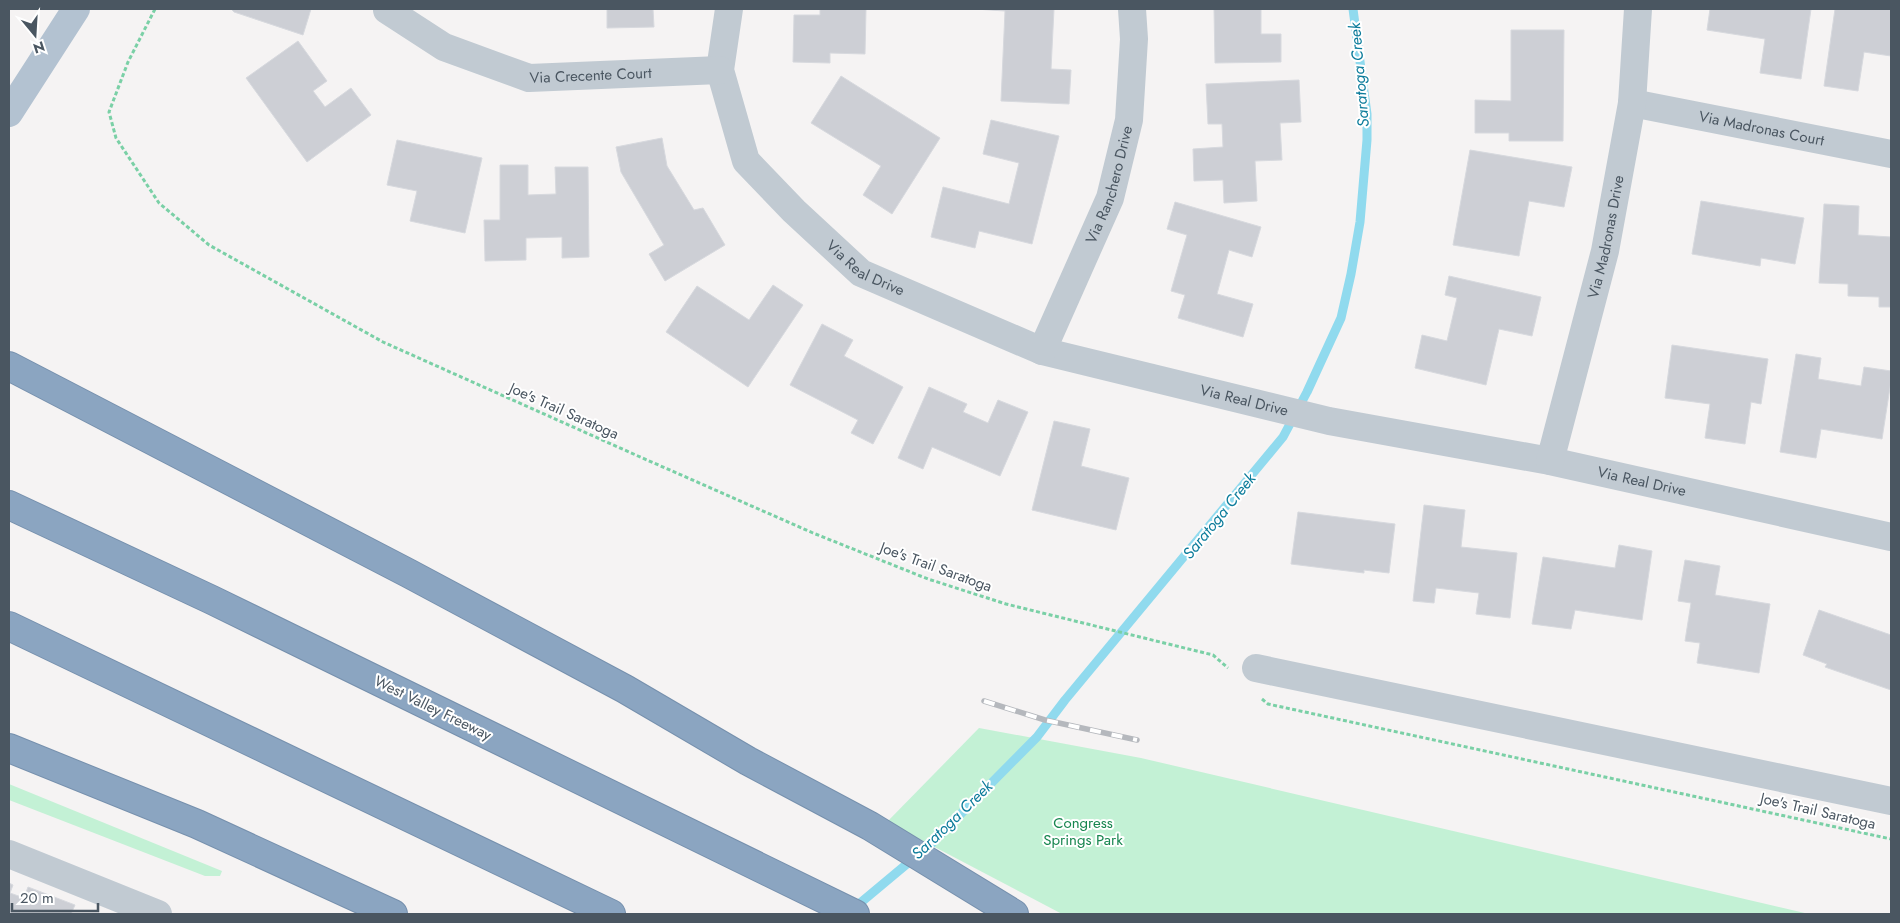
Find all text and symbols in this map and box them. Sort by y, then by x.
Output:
north arrow [10,10,60,60]
water label: Saratoga Creek [1343,21,1375,128]
text: N [31,36,47,59]
street label: Via Crecente Court [529,62,652,89]
street label: Via Madronas Court [1697,105,1827,152]
street label: Via Ranchero Drive [1080,123,1138,247]
street label: Via Madronas Drive [1582,173,1630,301]
street label: Via Real Drive [821,235,908,302]
street label: Joe's Trail Saratoga [504,376,622,445]
street label: Via Real Drive [1198,379,1291,422]
street label: Via Real Drive [1595,461,1688,502]
water label: Saratoga Creek [1177,467,1262,564]
street label: Joe's Trail Saratoga [875,536,995,597]
street label: West Valley Freeway [371,670,496,746]
water label: Saratoga Creek [906,775,999,865]
street label: Joe's Trail Saratoga [1756,787,1878,835]
park label: Congress Springs Park [1043,812,1123,851]
scale bar [12,880,99,912]
text: 20 m [20,887,54,909]

